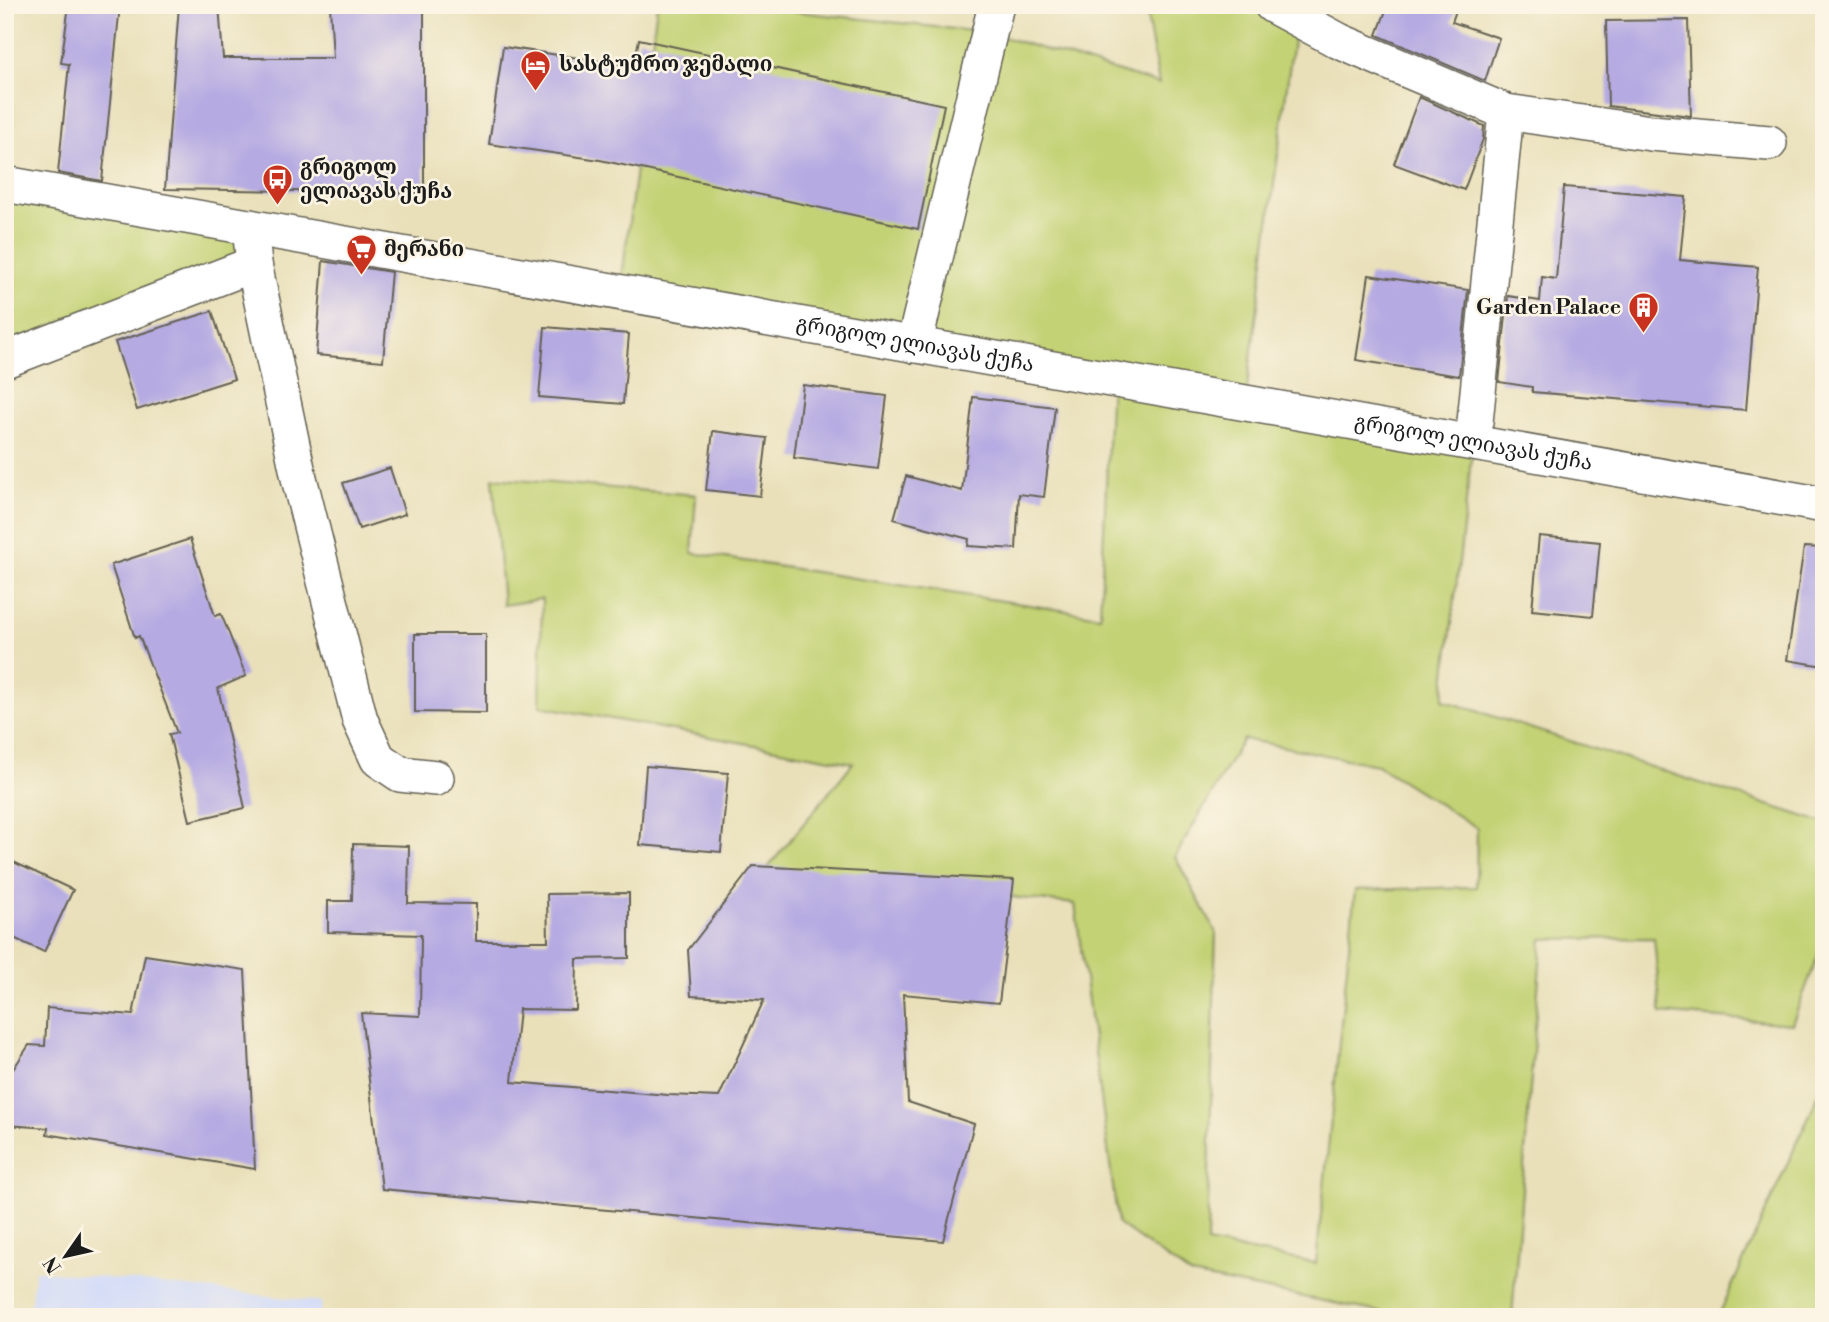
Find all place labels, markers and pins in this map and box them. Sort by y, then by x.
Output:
hotel icon: სასტუმრო ჯემალი [519,48,553,92]
place label: სასტუმრო ჯემალი [559,52,772,78]
place label: გრიგოლ ელიავას ქუჩა [300,155,452,205]
bus stop icon: გრიგოლ ელიავას ქუჩა [260,163,294,207]
supermarket icon: მერანი [344,233,378,277]
place label: მერანი [384,237,464,263]
building icon: Garden Palace [1627,291,1661,335]
place label: Garden Palace [1476,295,1621,321]

